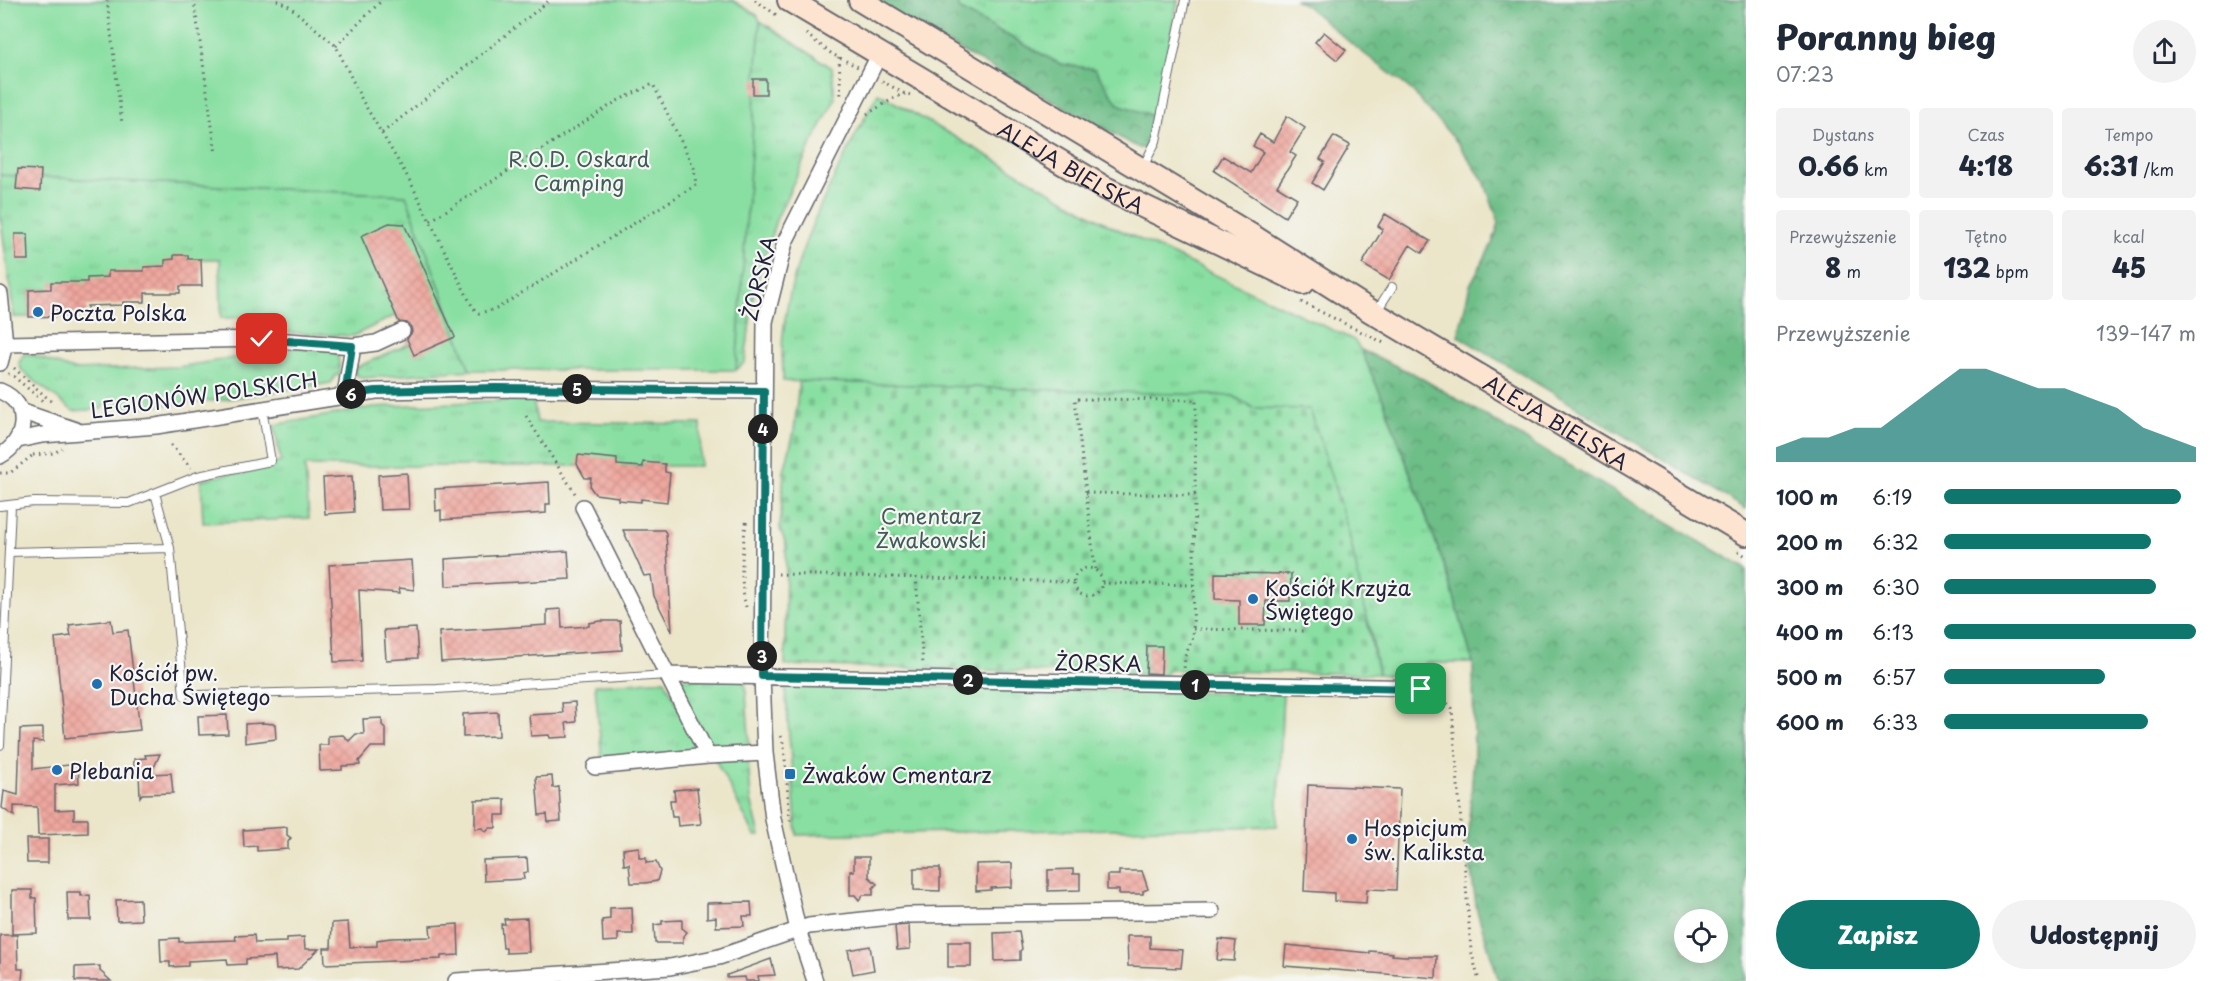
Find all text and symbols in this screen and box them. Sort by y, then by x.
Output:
text: Poranny bieg [1776,11,1996,61]
button: share [2133,20,2196,83]
text: 07:23 [1776,59,1834,89]
street label: ALEJA BIELSKA [992,112,1150,221]
text: Dystans [1812,122,1874,146]
text: Czas [1967,122,2005,146]
text: Tempo [2105,122,2153,146]
park label: R.O.D. Oskard Camping [508,142,650,198]
text: 0.66 [1798,146,1859,185]
text: 4:18 [1959,146,2013,185]
text: 6:31 [2084,146,2138,185]
text: km [1859,157,1888,181]
text: /km [2138,157,2174,181]
text: Przewyższenie [1789,224,1897,248]
text: Tętno [1965,224,2007,248]
text: kcal [2113,224,2145,248]
street label: ŻORSKA [732,232,784,324]
text: 8 [1825,248,1841,287]
text: 132 [1943,248,1991,287]
text: 45 [2112,248,2146,287]
text: m [1841,259,1861,283]
text: bpm [1991,259,2029,283]
place label: Poczta Polska [50,296,186,328]
marker: Poczta Polska [31,305,45,319]
pin [236,313,287,364]
text: Przewyższenie [1776,318,1911,348]
text: 139–147 m [2096,318,2196,348]
icon: check [245,322,278,355]
street label: LEGIONÓW POLSKICH [88,362,320,426]
street label: ALEJA BIELSKA [1478,366,1635,477]
pin: 5 [562,374,592,404]
text: 5 [572,377,582,401]
pin: 6 [336,379,366,409]
text: 6 [345,382,357,406]
pin: 4 [748,414,778,444]
text: 4 [758,417,768,441]
text: 100 m [1776,482,1838,512]
text: 6:19 [1872,482,1912,512]
park label: Cmentarz Żwakowski [875,499,987,555]
text: 200 m [1776,527,1843,557]
text: 6:32 [1872,527,1919,557]
place label: Kościół Krzyża Świętego [1265,571,1411,627]
text: 300 m [1776,572,1844,602]
text: 6:30 [1872,572,1920,602]
marker: Kościół Krzyża Świętego [1246,592,1260,606]
text: 400 m [1776,617,1844,647]
text: 6:13 [1872,617,1914,647]
pin: 3 [747,641,777,671]
text: 3 [757,644,767,668]
street label: ŻORSKA [1054,645,1142,679]
place label: Kościół pw. Ducha Świętego [109,656,270,712]
text: 500 m [1776,662,1843,692]
text: 6:57 [1872,662,1916,692]
pin [1395,663,1446,714]
pin: 2 [953,665,983,695]
text: 2 [962,668,974,692]
pin: 1 [1180,670,1210,700]
icon: arrive [1404,672,1437,705]
text: 1 [1191,673,1199,697]
marker: Kościół pw. Ducha Świętego [90,677,104,691]
text: 600 m [1776,707,1844,737]
text: 6:33 [1872,707,1918,737]
place label: Plebania [69,754,154,786]
place label: Żwaków Cmentarz [802,758,992,790]
marker: Plebania [50,763,64,777]
marker: Żwaków Cmentarz [783,767,797,781]
place label: Hospicjum św. Kaliksta [1364,811,1484,867]
marker: Hospicjum św. Kaliksta [1345,832,1359,846]
button: Zapisz [1776,900,1980,969]
button: Udostępnij [1992,900,2196,969]
map controls [1674,909,1728,963]
button: locate [1674,909,1728,963]

